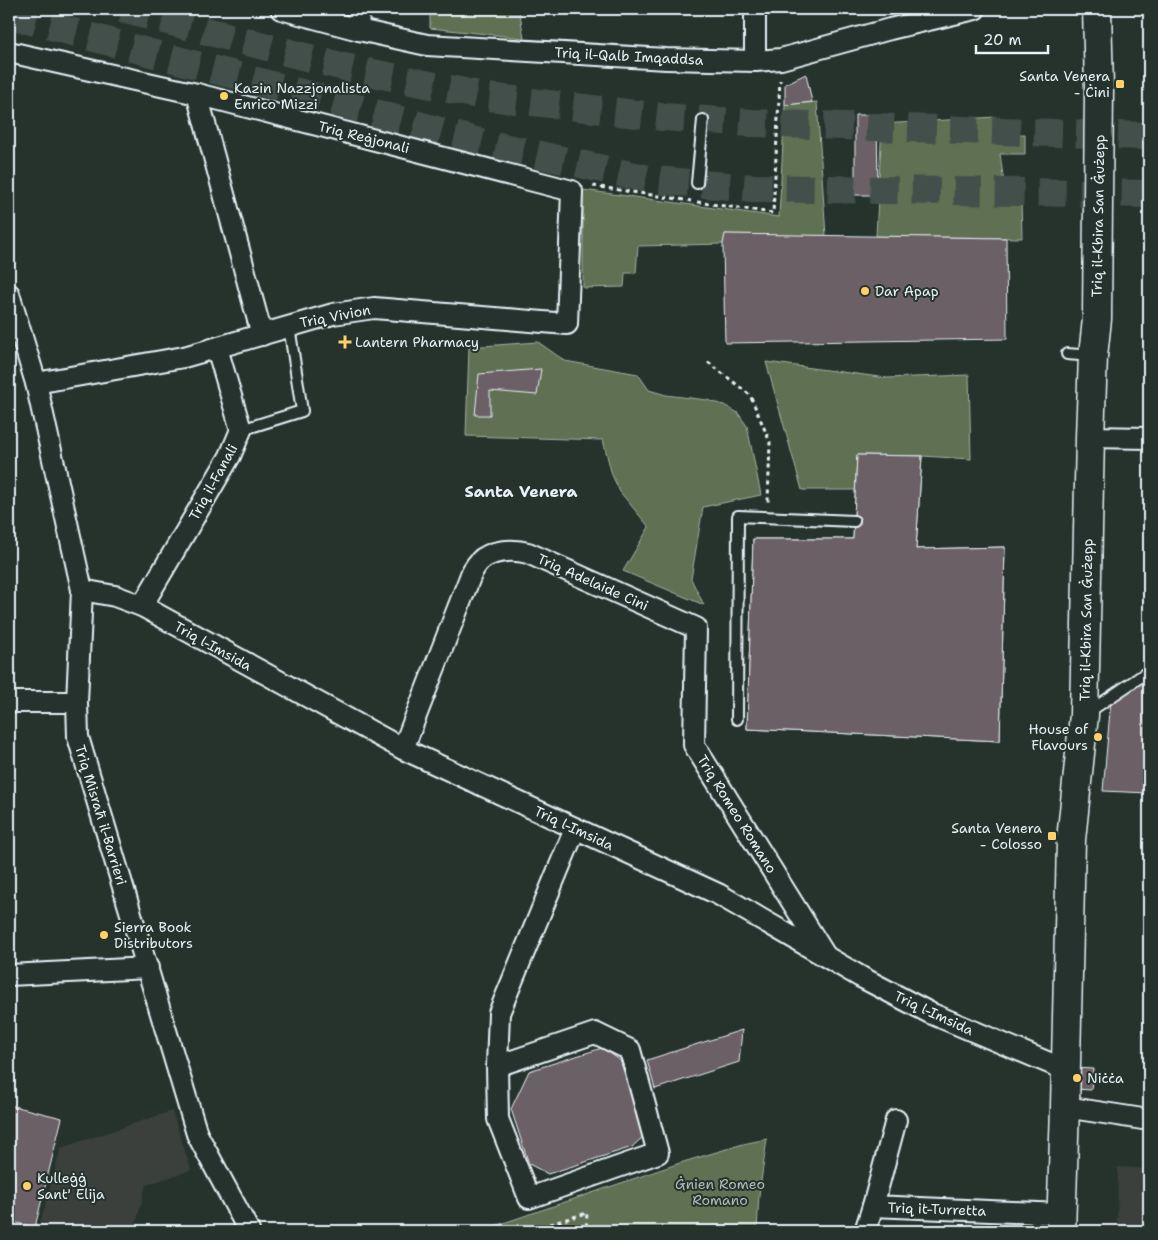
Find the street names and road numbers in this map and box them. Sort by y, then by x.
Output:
street label: Triq il-Qalb Imqaddsa [554,43,704,69]
street label: Triq Reġjonali [317,117,411,157]
street label: Triq il-Kbira San Ġużepp [1088,134,1108,298]
street label: Triq Vivion [298,300,372,332]
street label: Triq il-Fanali [185,441,241,523]
street label: Triq il-Kbira San Ġużepp [1076,538,1096,702]
street label: Triq Adelaide Cini [535,549,651,615]
street label: Triq l-Imsida [171,617,255,675]
street label: Triq Misraħ il-Barrieri [71,743,131,887]
street label: Triq Romeo Romano [693,751,781,877]
street label: Triq l-Imsida [531,802,617,854]
street label: Triq l-Imsida [891,987,977,1039]
street label: Triq it-Turretta [887,1198,987,1220]

